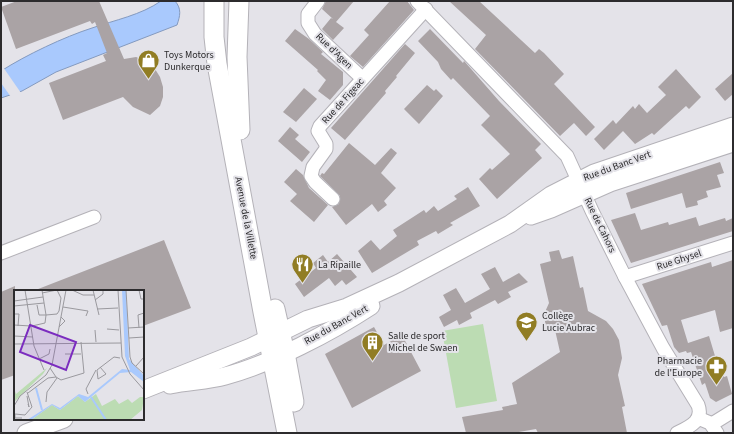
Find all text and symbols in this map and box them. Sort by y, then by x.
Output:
street label: Rue d'Agen [312,30,356,72]
shop icon: Toys Motors Dunkerque [136,48,162,81]
place label: Toys Motors Dunkerque [164,48,214,74]
street label: Rue de Figeac [319,75,368,127]
street label: Rue du Banc Vert [581,147,653,185]
street label: Avenue de la Villette [231,175,261,261]
street label: Rue de Cahors [581,195,619,255]
street label: Rue Ghysel [655,246,703,274]
restaurant icon: La Ripaille [290,252,316,285]
place label: La Ripaille [318,258,361,272]
inset map [14,290,144,420]
street label: Rue du Banc Vert [302,301,371,348]
school or university icon: Collège Lucie Aubrac [514,309,540,342]
place label: Collège Lucie Aubrac [542,309,596,335]
building icon: Salle de sport Michel de Swaen [360,329,386,362]
place label: Salle de sport Michel de Swaen [388,329,458,355]
place label: Pharmacie de l'Europe [654,354,702,380]
pharmacy icon: Pharmacie de l'Europe [704,354,730,387]

